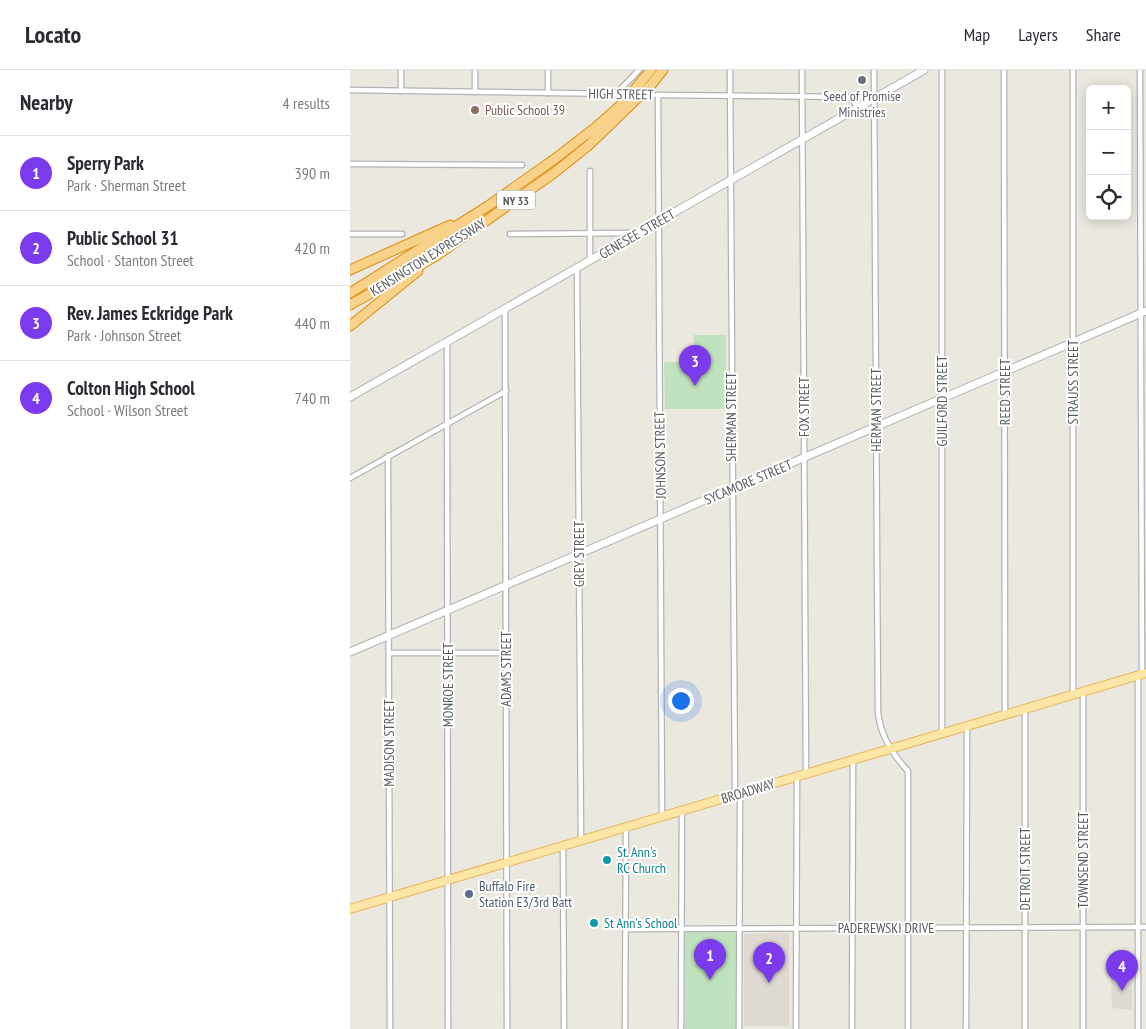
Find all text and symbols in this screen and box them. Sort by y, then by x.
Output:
text: Locato [25,19,81,50]
text: Map [964,23,990,46]
text: Layers [1018,23,1058,46]
text: Share [1086,23,1121,46]
marker: Seed of Promise Ministries [856,74,868,86]
street label: HIGH STREET [588,84,655,104]
map controls [1086,85,1131,220]
button: + [1086,85,1131,130]
place label: Seed of Promise Ministries [823,87,901,121]
text: Nearby [20,89,73,116]
text: 4 results [283,93,330,113]
place label: Public School 39 [485,101,565,119]
marker: Public School 39 [469,104,481,116]
button: − [1086,130,1131,175]
text: Sperry Park [67,151,144,175]
text: 1 [32,163,40,183]
text: 390 m [295,163,330,183]
text: Park · Sherman Street [67,175,186,195]
button: locate [1086,175,1131,220]
road number: NY 33 [497,190,535,210]
street label: GENESEE STREET [596,205,679,263]
street label: KENSINGTON EXPRESSWAY [367,214,490,300]
text: Public School 31 [67,226,179,250]
text: 2 [32,238,40,258]
text: 420 m [295,238,330,258]
text: School · Stanton Street [67,250,194,270]
text: Rev. James Eckridge Park [67,301,233,325]
text: 3 [32,313,40,333]
text: 440 m [295,313,330,333]
text: Park · Johnson Street [67,325,181,345]
street label: STRAUSS STREET [1064,339,1082,424]
pin: 3 [679,345,711,386]
street label: GUILFORD STREET [933,355,951,447]
street label: REED STREET [996,358,1014,425]
street label: HERMAN STREET [867,368,885,452]
street label: SHERMAN STREET [722,372,740,462]
text: Colton High School [67,376,195,400]
street label: FOX STREET [795,376,813,437]
text: 4 [32,388,40,408]
text: 740 m [295,388,330,408]
text: School · Wilson Street [67,400,188,420]
street label: JOHNSON STREET [650,410,670,500]
street label: SYCAMORE STREET [701,455,796,509]
street label: GREY STREET [570,520,588,587]
street label: ADAMS STREET [497,631,515,707]
street label: MONROE STREET [439,642,457,727]
your location [668,688,694,714]
street label: MADISON STREET [380,698,398,787]
street label: BROADWAY [719,774,778,808]
street label: TOWNSEND STREET [1074,811,1092,909]
street label: DETROIT STREET [1016,827,1034,910]
place label: St. Ann's RC Church [617,843,666,877]
marker: St. Ann's RC Church [601,854,613,866]
place label: Buffalo Fire Station E3/3rd Batt [479,877,572,911]
marker: Buffalo Fire Station E3/3rd Batt [463,888,475,900]
place label: St Ann's School [604,914,678,932]
marker: St Ann's School [588,917,600,929]
street label: PADEREWSKI DRIVE [838,919,934,937]
pin: 1 [694,939,726,980]
pin: 2 [753,942,785,983]
pin: 4 [1106,950,1138,991]

